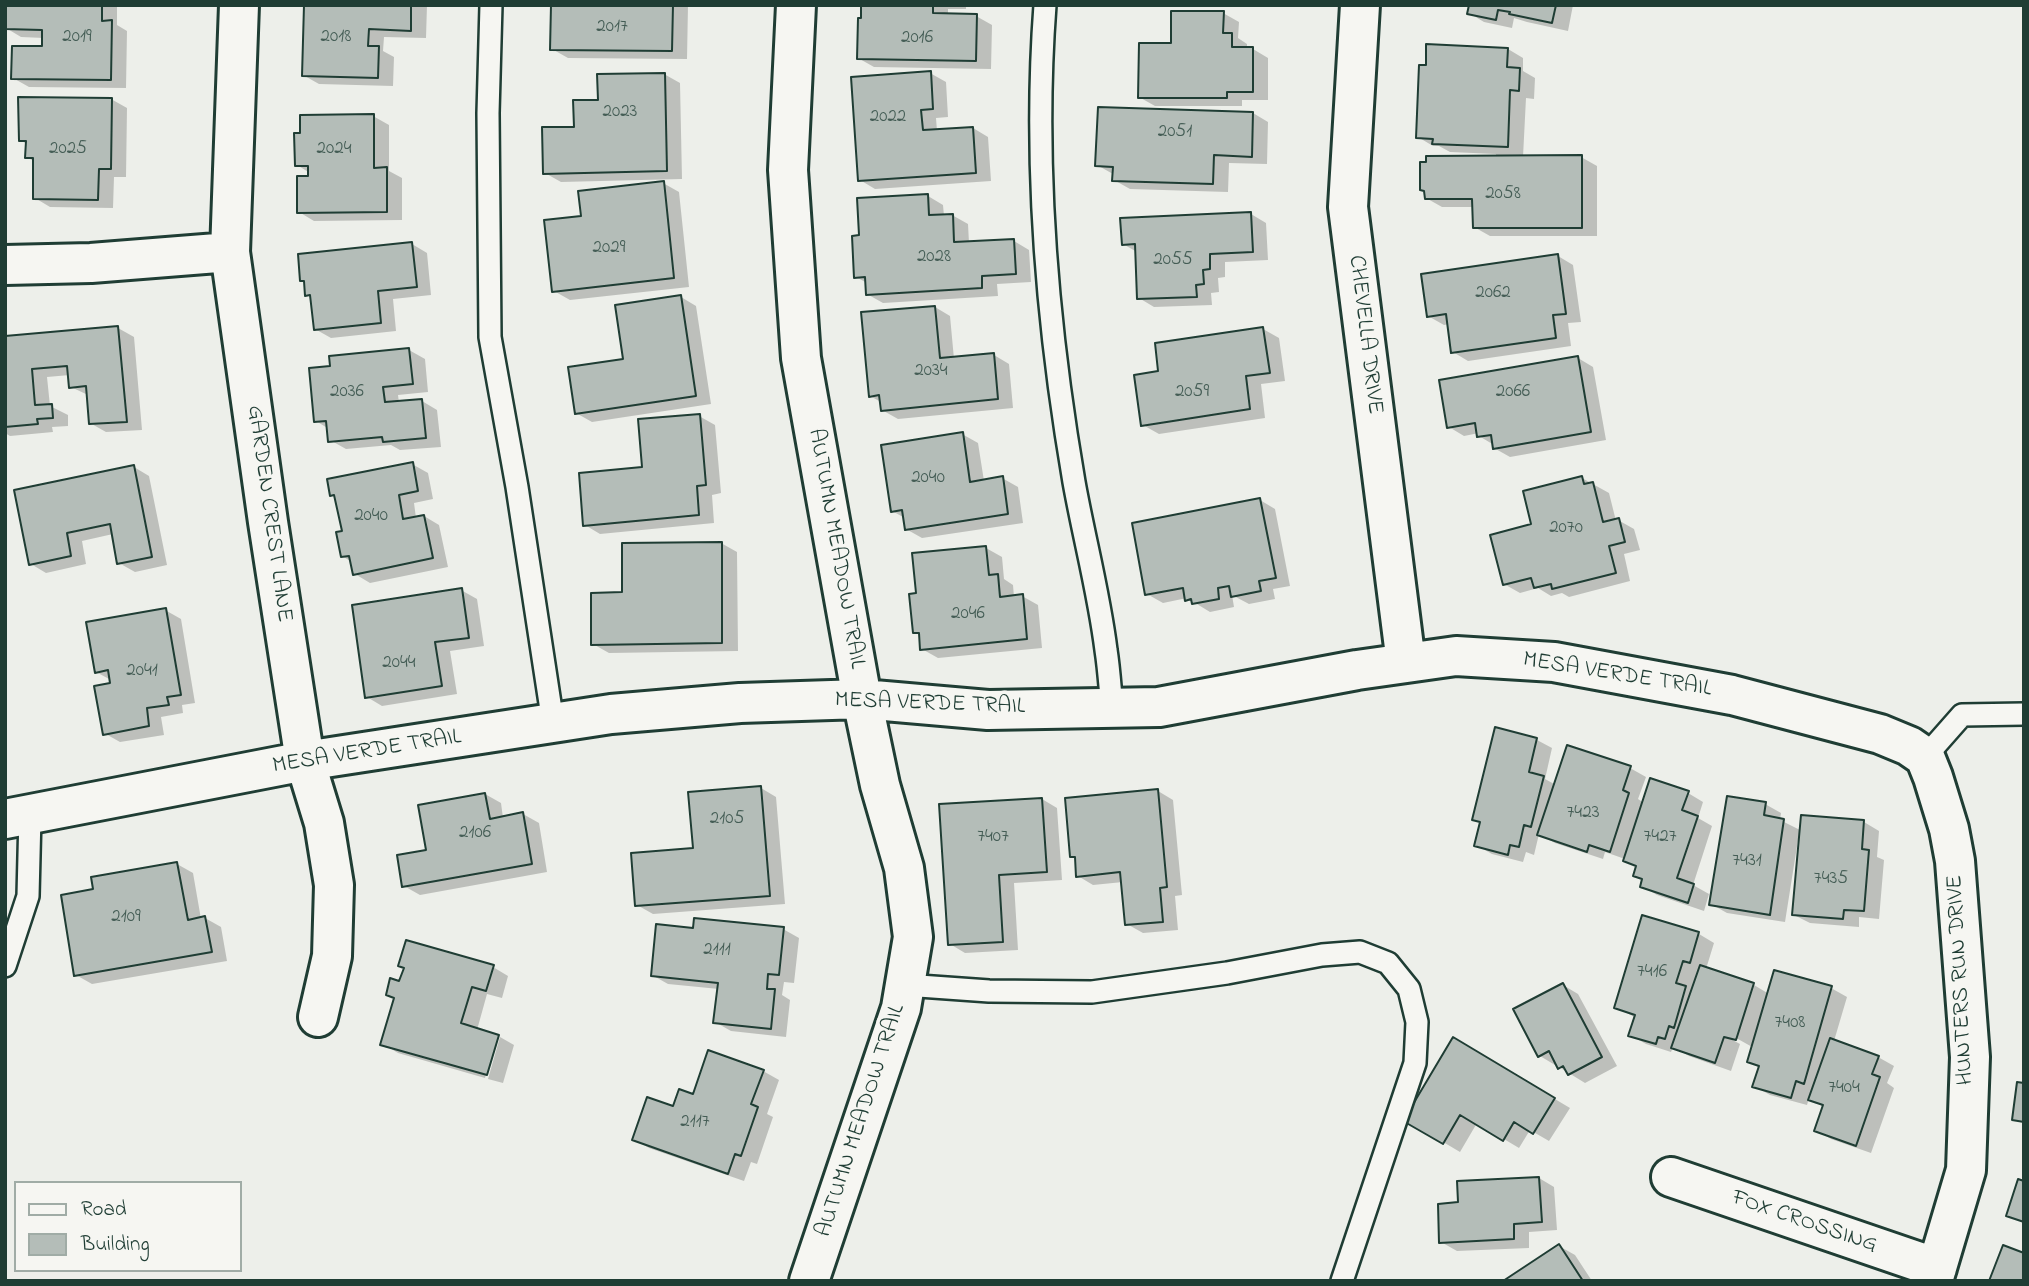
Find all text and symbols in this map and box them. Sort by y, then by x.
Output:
house number: 2017 [596,17,628,39]
house number: 2019 [62,27,92,49]
house number: 2018 [321,27,351,49]
house number: 2016 [901,28,933,50]
house number: 2023 [603,102,637,124]
house number: 2022 [870,107,906,129]
house number: 2051 [1158,122,1192,144]
house number: 2025 [49,139,87,161]
house number: 2024 [317,139,351,161]
house number: 2058 [1485,184,1521,206]
house number: 2029 [593,238,625,260]
house number: 2028 [917,247,951,269]
house number: 2055 [1153,250,1193,272]
street label: CHEVELLA DRIVE [1341,254,1387,416]
house number: 2062 [1475,283,1511,305]
house number: 2034 [914,361,948,383]
house number: 2036 [330,382,364,404]
house number: 2059 [1175,382,1209,404]
house number: 2066 [1496,382,1530,404]
street label: GARDEN CREST LANE [239,404,297,624]
street label: AUTUMN MEADOW TRAIL [800,427,870,671]
house number: 2040 [911,468,945,490]
house number: 2040 [354,506,388,528]
house number: 2070 [1549,518,1583,540]
house number: 2046 [951,604,985,626]
street label: MESA VERDE TRAIL [1521,647,1713,705]
house number: 2044 [382,653,416,675]
house number: 2041 [126,661,158,683]
street label: MESA VERDE TRAIL [834,688,1026,722]
street label: MESA VERDE TRAIL [271,724,463,782]
house number: 7423 [1567,803,1599,825]
house number: 2105 [710,809,744,831]
house number: 2106 [459,823,491,845]
house number: 7407 [977,827,1009,849]
house number: 7427 [1644,827,1676,849]
house number: 7431 [1732,851,1762,873]
house number: 7435 [1814,869,1848,891]
street label: HUNTERS RUN DRIVE [1943,874,1981,1086]
house number: 2109 [111,907,141,929]
house number: 2111 [703,940,731,962]
house number: 7416 [1637,962,1667,984]
street label: AUTUMN MEADOW TRAIL [811,1001,913,1241]
house number: 7408 [1775,1013,1805,1035]
house number: 7404 [1828,1078,1860,1100]
house number: 2117 [680,1112,710,1134]
legend [14,1181,242,1272]
street label: FOX CROSSING [1728,1185,1880,1261]
text: Road [81,1195,127,1225]
text: Building [81,1230,150,1260]

